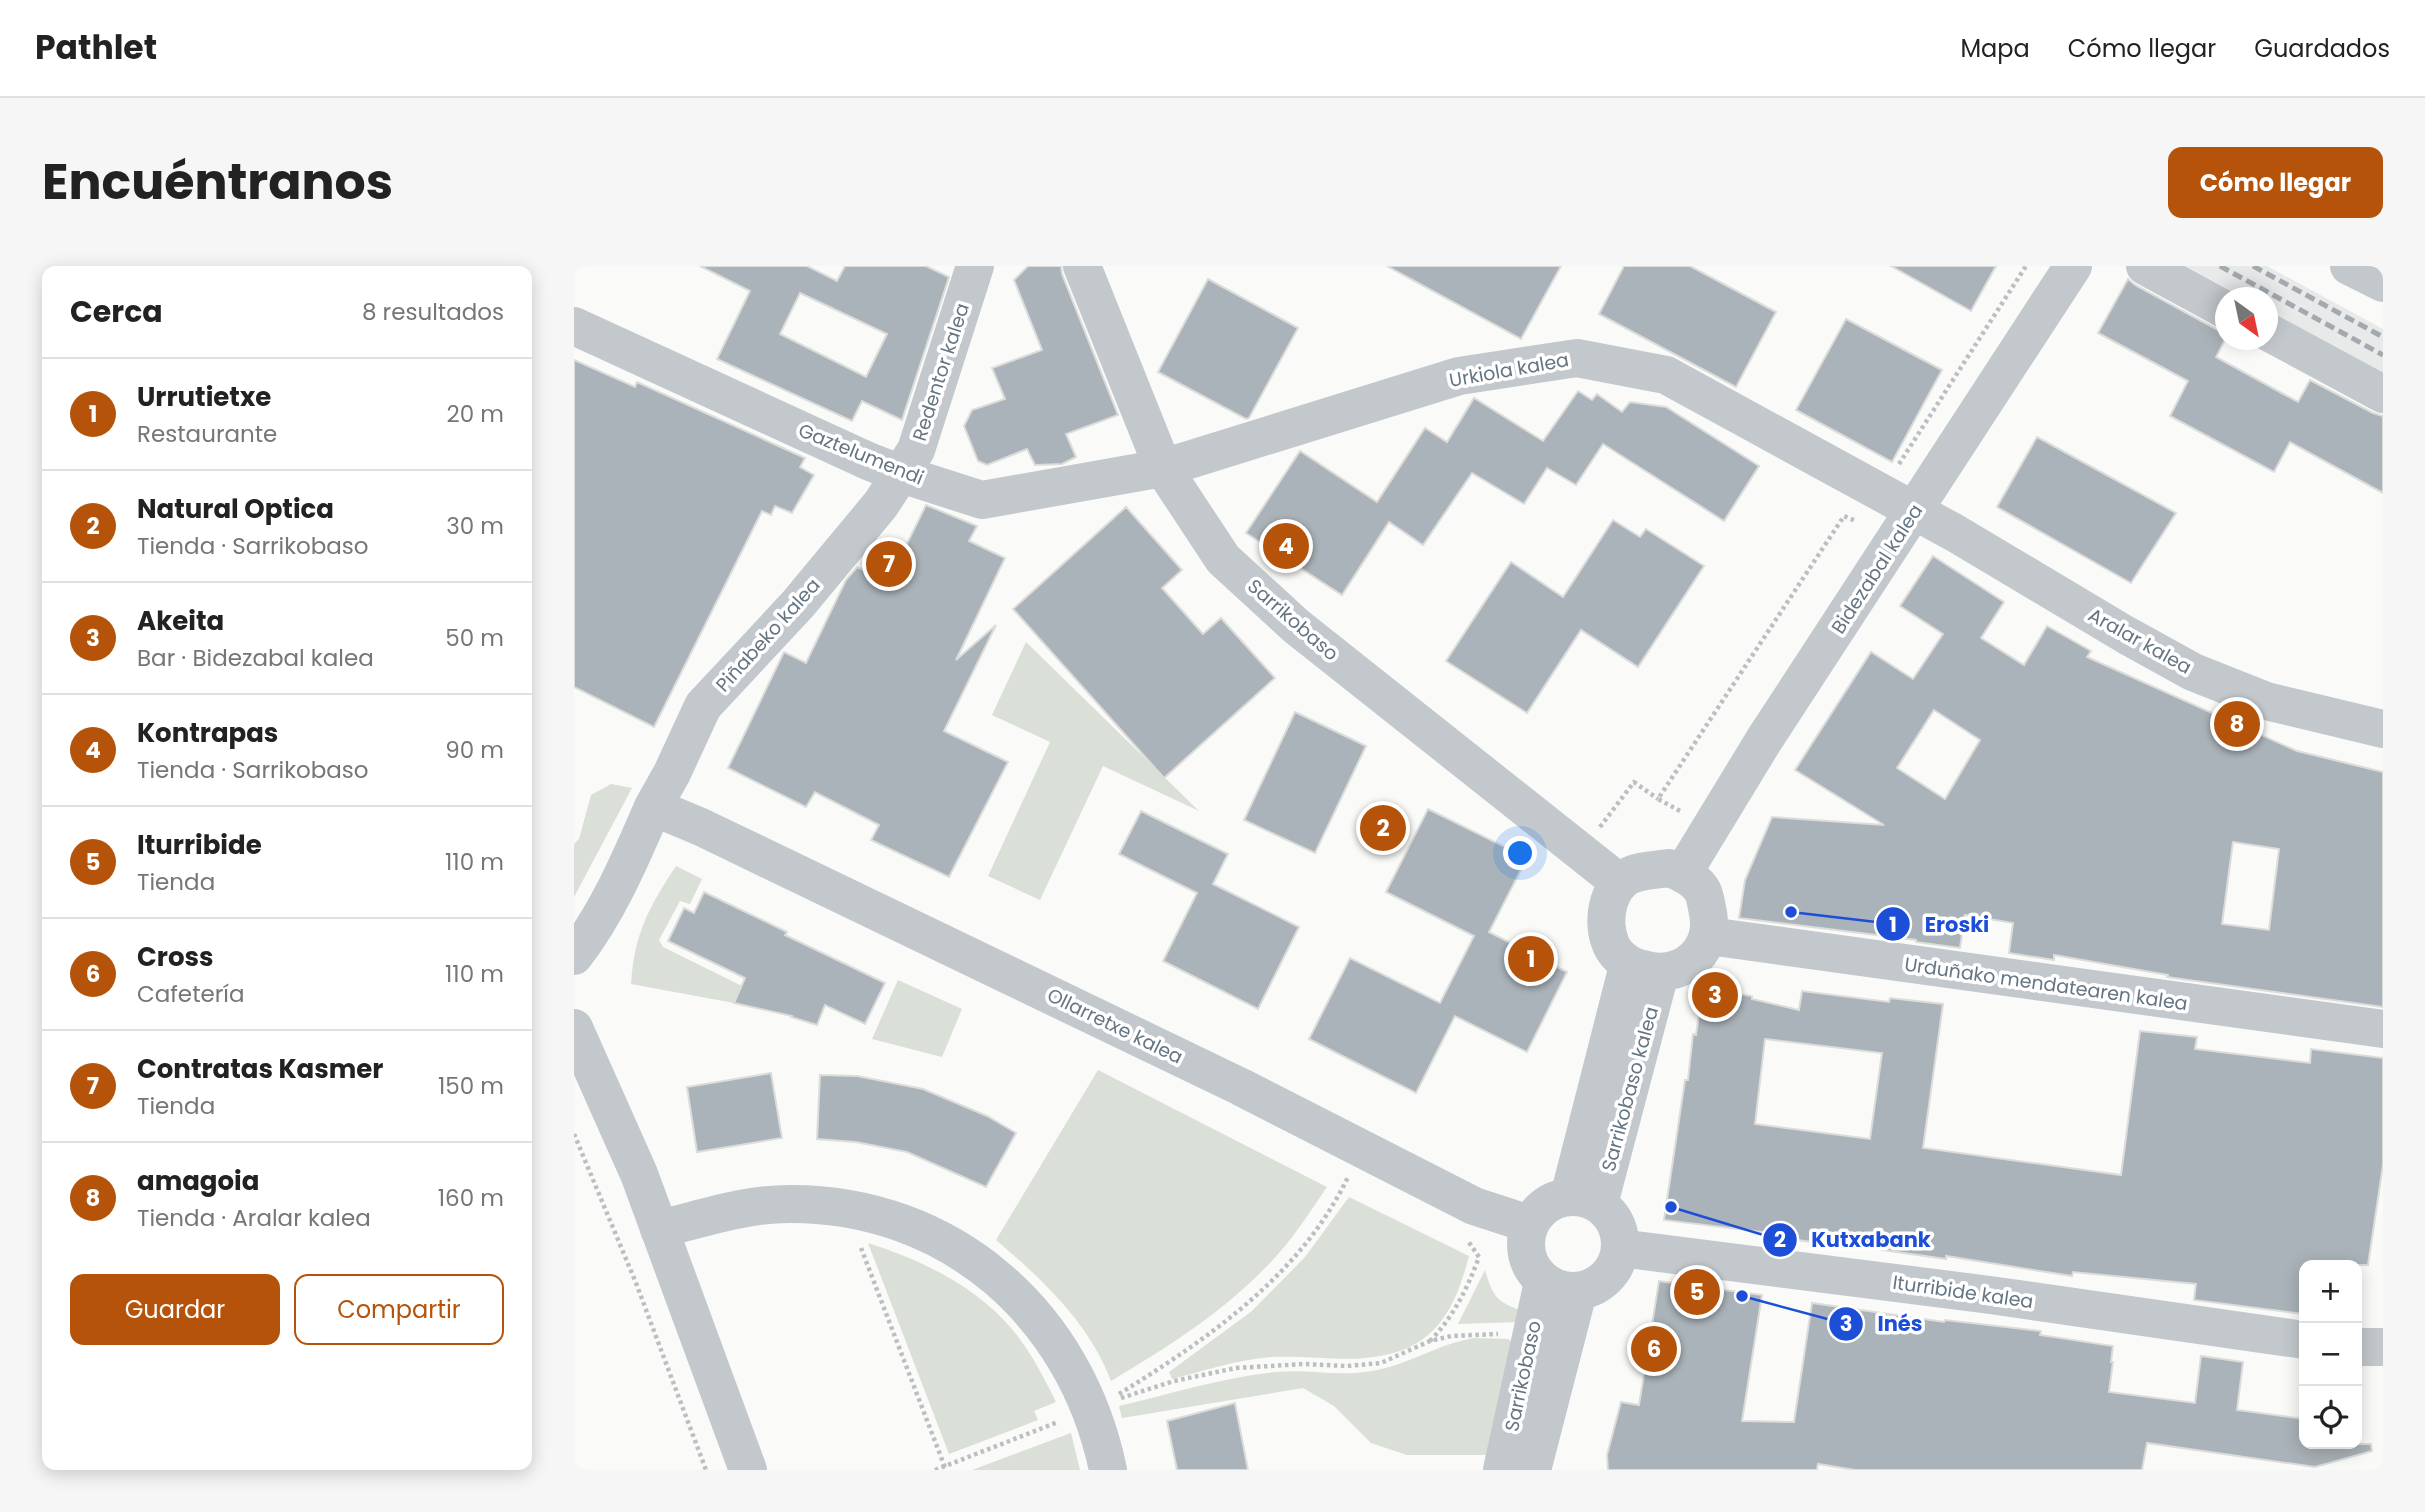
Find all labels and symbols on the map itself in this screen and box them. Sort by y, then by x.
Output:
north arrow [2215,287,2278,350]
street label: Redentor kalea [906,300,976,444]
street label: Urkiola kalea [1447,346,1571,394]
street label: Gaztelumendi [794,417,928,491]
street label: Bidezabal kalea [1825,499,1929,639]
pin: 4 [1263,520,1309,572]
pin: 7 [866,538,912,590]
street label: Piñabeko kalea [710,572,826,698]
street label: Sarrikobaso [1242,573,1344,667]
street label: Aralar kalea [2083,601,2197,681]
pin: 8 [2214,698,2260,750]
pin: 2 [1360,802,1406,854]
your location [1503,836,1537,870]
callout: Eroski [1876,903,2003,945]
text: 1 [1889,910,1897,939]
text: Eroski [1925,910,1989,939]
pin: 1 [1508,933,1554,985]
street label: Urduñako mendatearen kalea [1903,951,2189,1017]
pin: 3 [1692,969,1738,1021]
street label: Ollarretxe kalea [1043,981,1187,1071]
street label: Sarrikobaso kalea [1595,1004,1665,1174]
callout: Kutxabank [1763,1219,1945,1261]
text: 2 [1774,1225,1786,1254]
text: Kutxabank [1811,1225,1931,1254]
pin: 5 [1674,1266,1720,1318]
street label: Iturribide kalea [1891,1269,2035,1315]
callout: Inés [1828,1303,1936,1345]
text: 3 [1840,1309,1852,1338]
text: Inés [1877,1309,1923,1338]
street label: Sarrikobaso [1498,1318,1548,1434]
pin: 6 [1631,1323,1677,1375]

